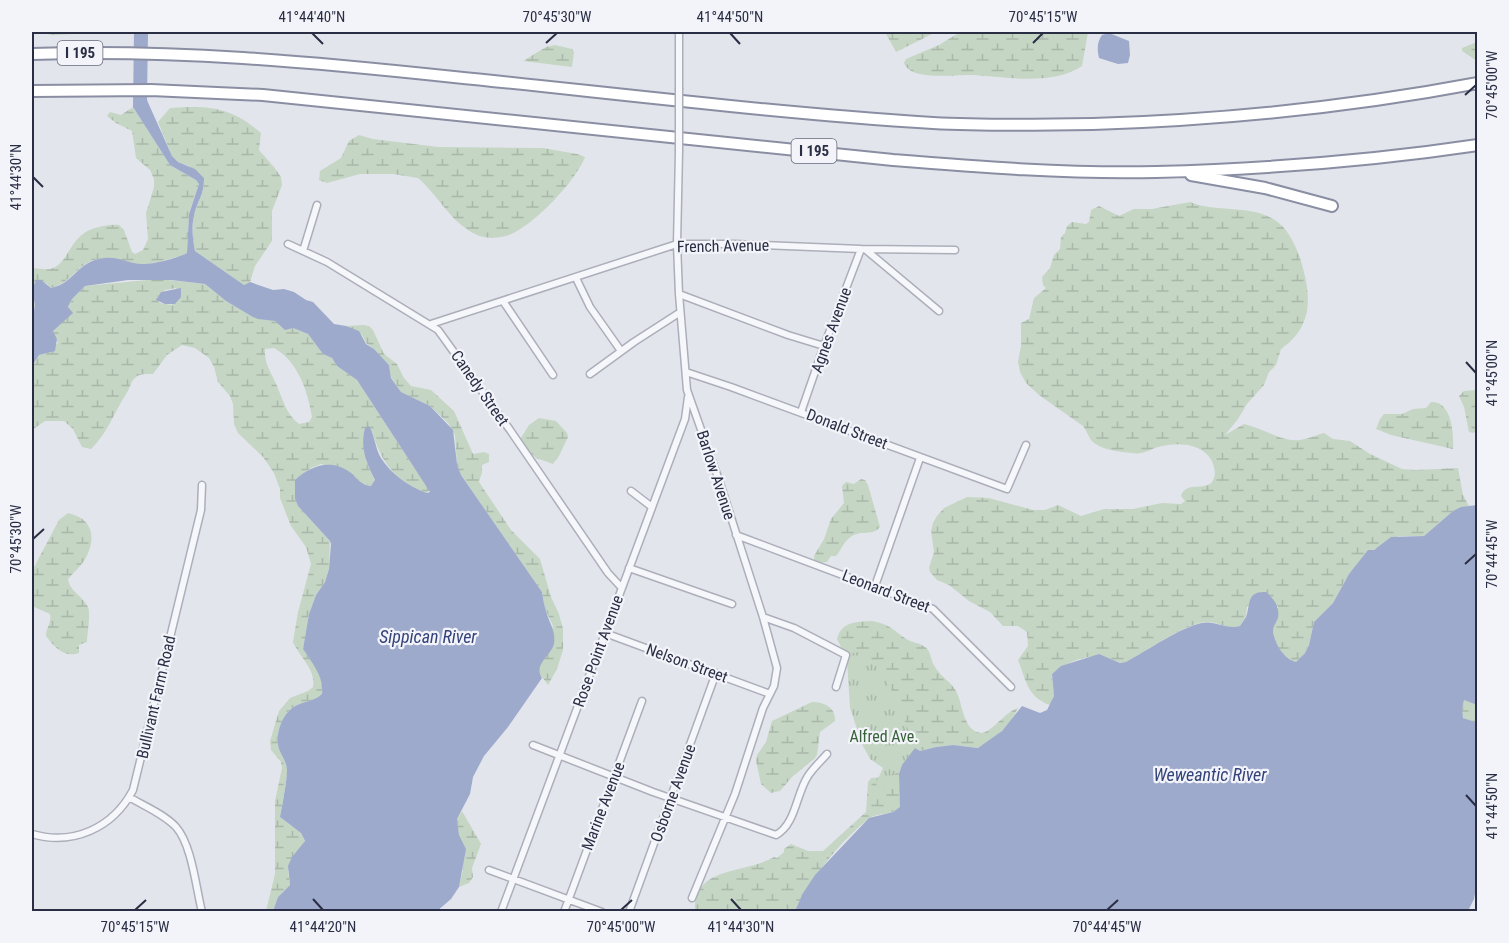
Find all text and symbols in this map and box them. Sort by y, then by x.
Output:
text: 41°44'40"N [279,8,345,26]
text: 70°45'30"W [523,8,592,26]
text: 41°44'50"N [697,8,763,26]
text: 70°45'15"W [1009,8,1078,26]
road number: I 195 [58,41,103,65]
text: 70°45'00"W [1483,50,1501,119]
road number: I 195 [792,139,836,163]
text: 41°44'30"N [7,144,25,210]
street label: French Avenue [677,236,769,256]
street label: Agnes Avenue [807,285,855,375]
text: 41°45'00"N [1483,340,1501,406]
street label: Canedy Street [447,347,513,430]
street label: Donald Street [804,405,890,453]
street label: Barlow Avenue [693,428,739,522]
text: 70°45'30"W [7,504,25,573]
text: 70°44'45"W [1483,519,1501,588]
street label: Leonard Street [839,566,933,617]
street label: Rose Point Avenue [569,592,627,710]
water label: Sippican River [379,626,477,647]
street label: Bullivant Farm Road [133,634,179,760]
street label: Nelson Street [644,639,731,687]
park label: Alfred Ave. [849,727,919,746]
street label: Osborne Avenue [647,741,699,845]
street label: Marine Avenue [577,759,629,853]
water label: Weweantic River [1153,764,1267,785]
text: 41°44'50"N [1483,773,1501,839]
text: 70°45'15"W [101,918,170,936]
text: 41°44'20"N [290,918,356,936]
text: 70°45'00"W [587,918,656,936]
text: 41°44'30"N [708,918,774,936]
text: 70°44'45"W [1073,918,1142,936]

